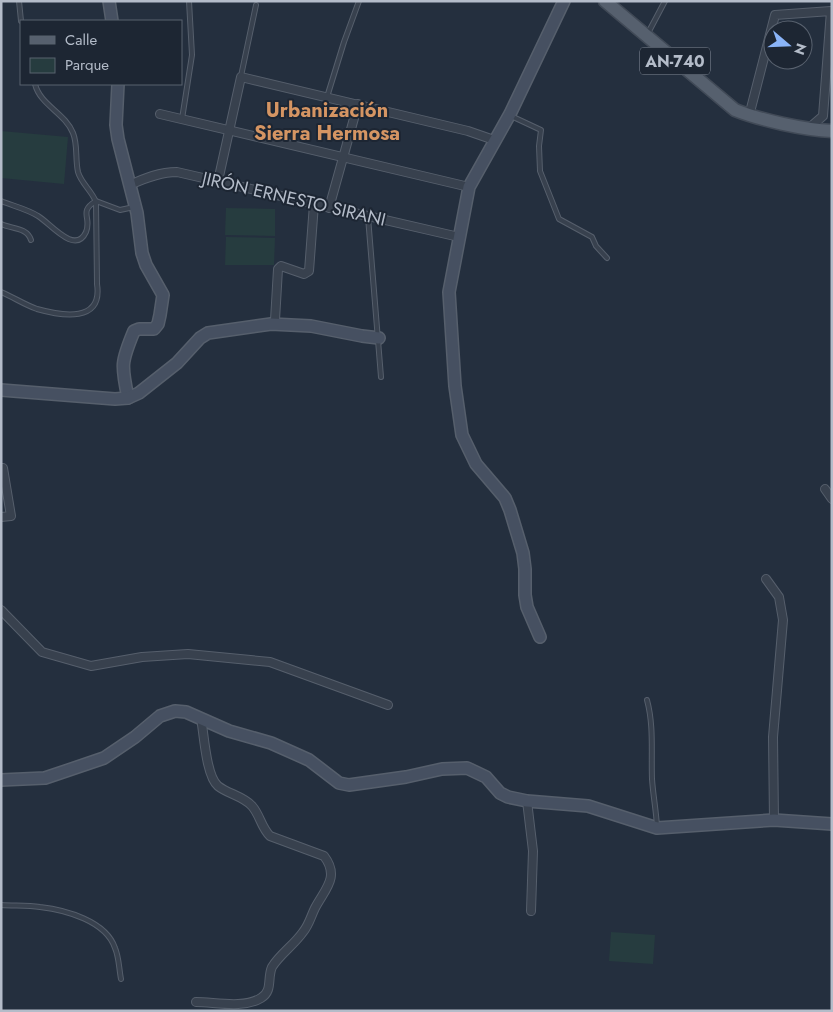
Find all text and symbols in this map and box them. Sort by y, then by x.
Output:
legend [20,20,182,85]
north arrow [763,20,813,70]
text: Calle [65,29,97,51]
text: N [789,41,812,58]
road number: AN-740 [640,48,710,74]
text: Parque [65,54,109,76]
district label: Urbanización Sierra Hermosa [254,96,400,148]
street label: JIRÓN ERNESTO SIRANI [198,165,388,233]

